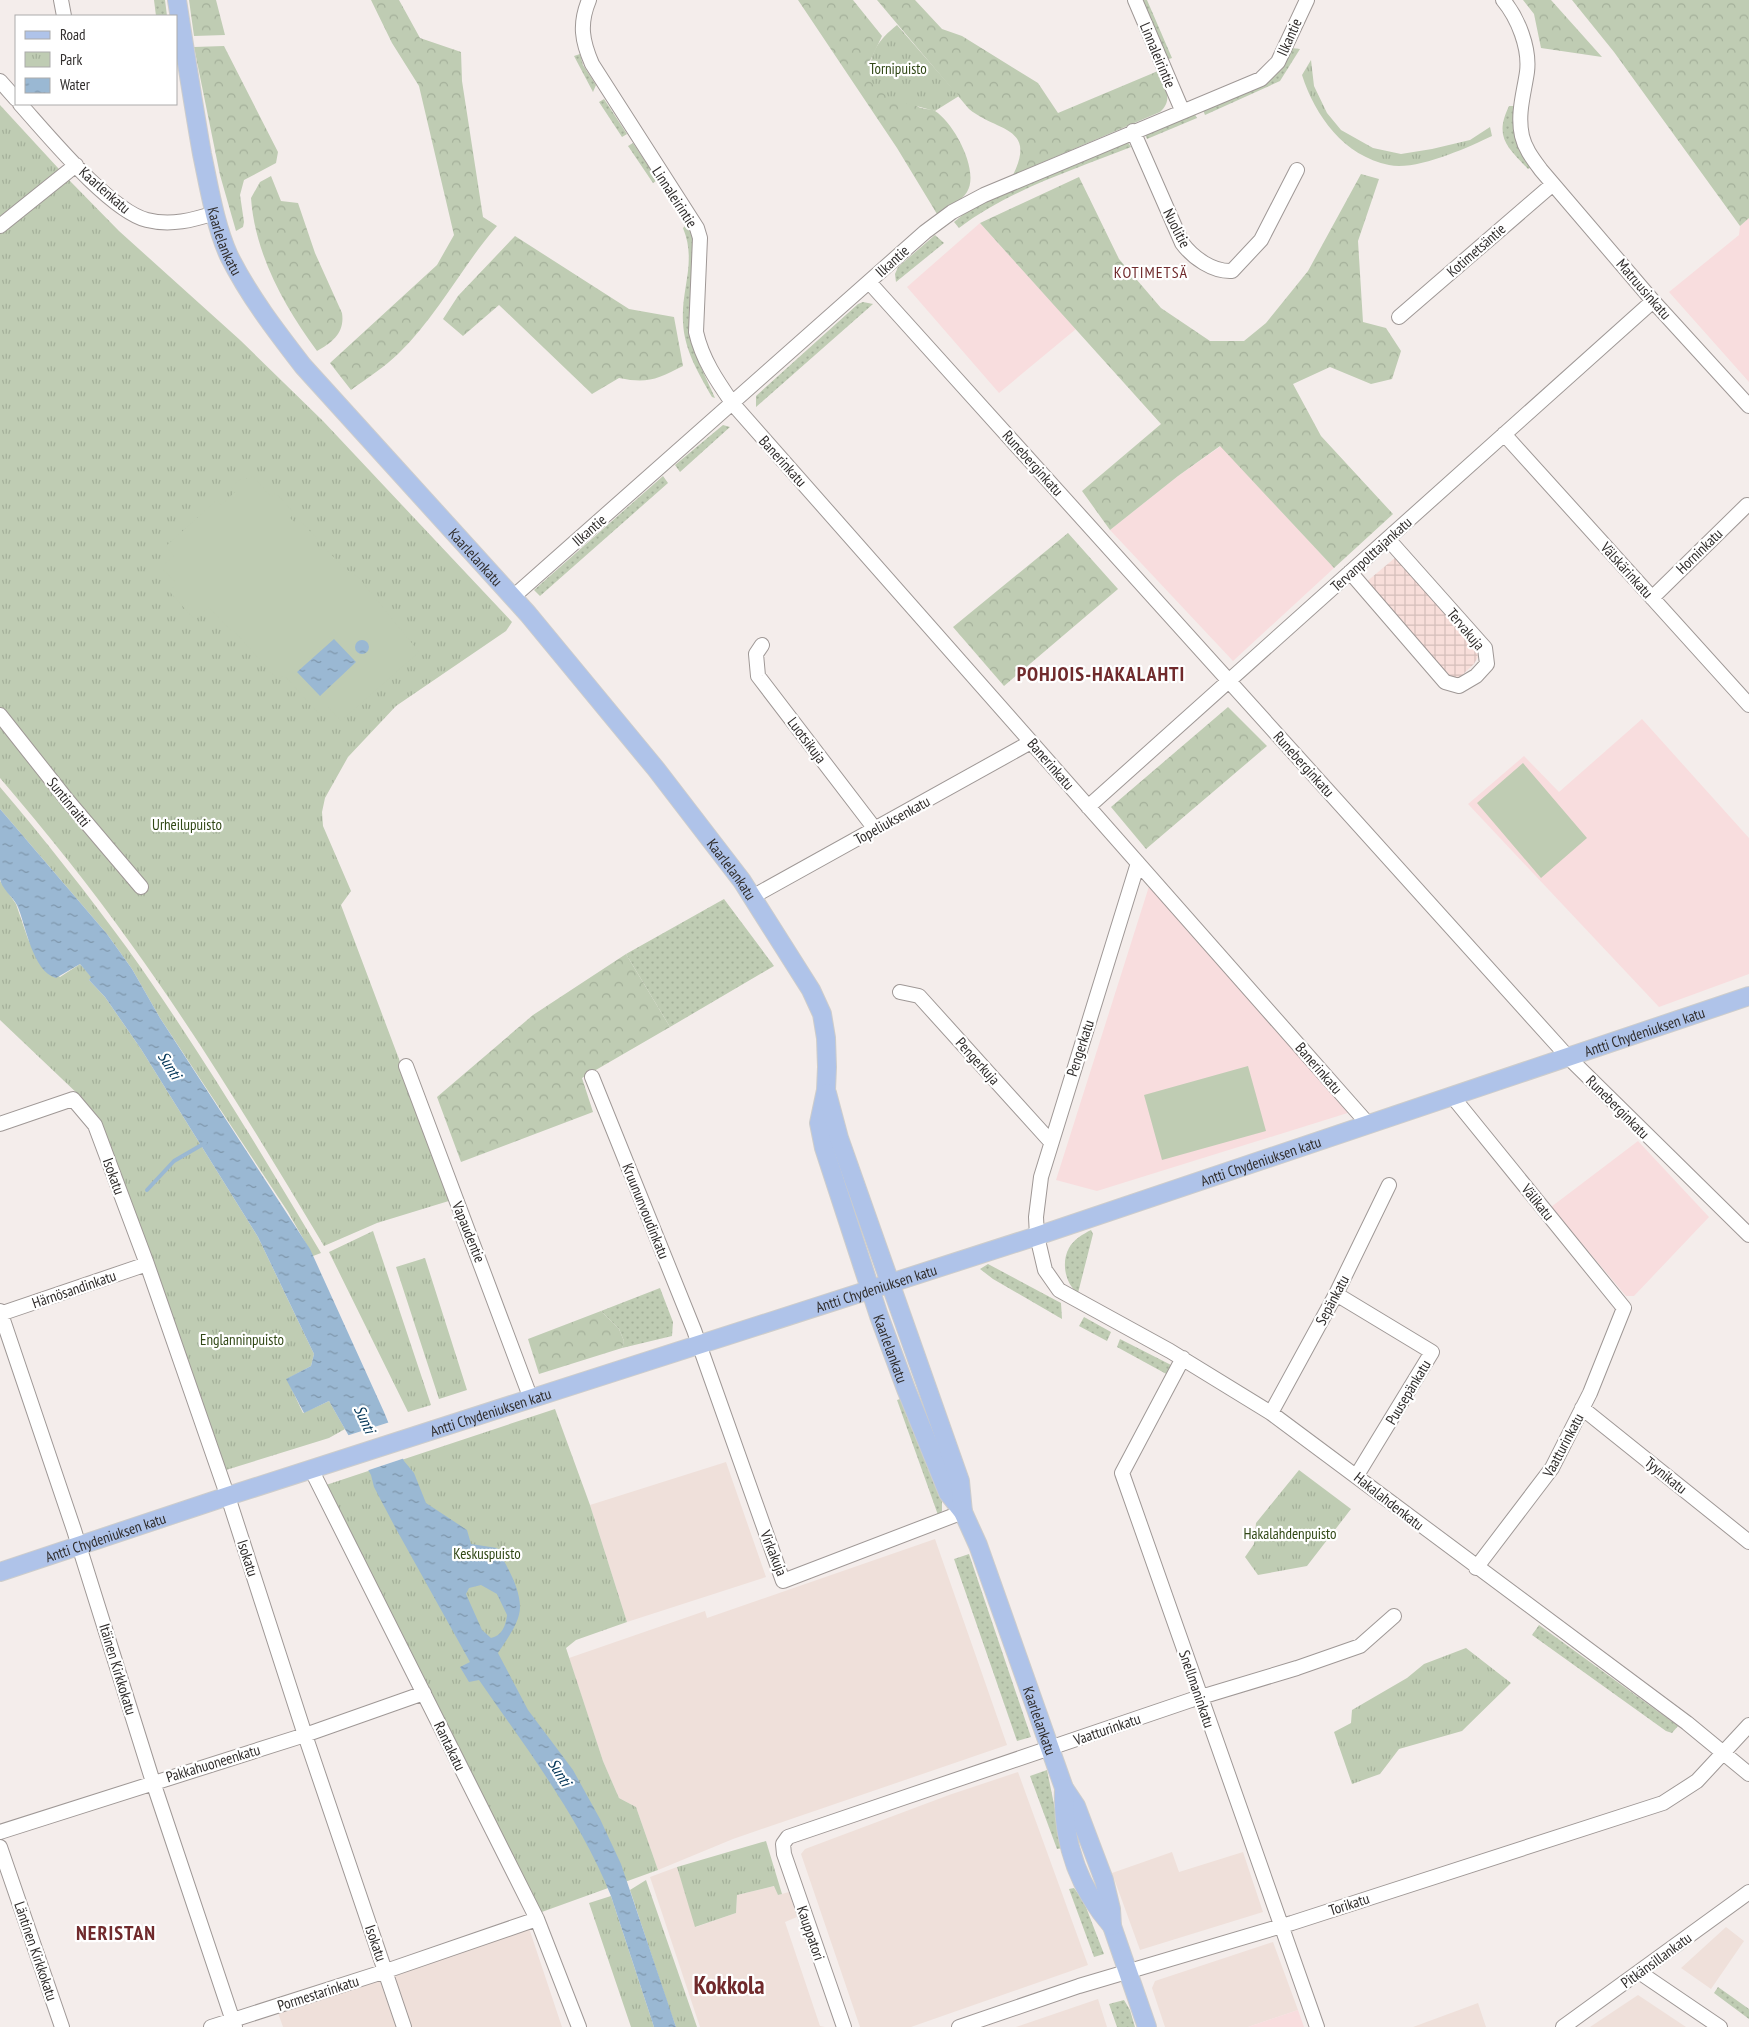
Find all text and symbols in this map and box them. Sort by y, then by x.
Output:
legend [15,15,178,105]
street label: Ilkantie [1272,15,1306,59]
street label: Linnaleirintie [1136,19,1180,91]
text: Road [60,25,86,44]
text: Park [60,50,82,69]
park label: Tornipuisto [869,59,927,78]
text: Water [60,75,91,94]
street label: Kaarlenkatu [75,163,135,217]
street label: Linnaleirintie [648,163,702,231]
street label: Kaarlelankatu [204,205,247,278]
street label: Nuolitie [1159,205,1195,251]
street label: Kotimetsäntie [1443,219,1509,281]
street label: Ilkantie [871,241,913,281]
street label: Matruusinkatu [1612,255,1676,323]
district label: KOTIMETSÄ [1114,262,1188,282]
street label: Runeberginkatu [998,426,1068,500]
street label: Banerinkatu [755,432,811,490]
street label: Ilkantie [568,510,610,550]
street label: Tervanpolttajankatu [1326,513,1416,595]
street label: Kaarlelankatu [445,524,507,590]
street label: Horninkatu [1672,524,1726,578]
street label: Välskärinkatu [1596,537,1657,602]
street label: Tervakuja [1443,604,1489,654]
district label: POHJOIS-HAKALAHTI [1017,661,1185,687]
street label: Luotsikuja [783,713,831,767]
street label: Runeberginkatu [1269,727,1339,801]
street label: Banerinkatu [1023,734,1079,794]
street label: Suntinraitti [43,773,95,831]
street label: Topeliuksenkatu [851,791,933,849]
park label: Urheilupuisto [152,815,222,834]
street label: Kaarlelankatu [703,834,761,903]
street label: Antti Chydeniuksen katu [1582,1002,1707,1060]
street label: Pengerkatu [1062,1017,1098,1079]
street label: Pengerkuja [952,1033,1004,1089]
street label: Banerinkatu [1291,1038,1347,1098]
water label: Sunti [154,1048,187,1085]
street label: Runeberginkatu [1582,1071,1654,1143]
street label: Antti Chydeniuksen katu [1198,1132,1323,1190]
street label: Isokatu [99,1155,129,1197]
street label: Kruununvoudinkatu [618,1160,674,1262]
street label: Välikatu [1517,1179,1558,1224]
street label: Vapaudentie [448,1198,490,1265]
street label: Antti Chydeniuksen katu [813,1259,939,1316]
street label: Härnösandinkatu [29,1266,119,1312]
street label: Sepänkatu [1311,1272,1353,1328]
street label: Kaarlelankatu [870,1312,912,1385]
park label: Englanninpuisto [200,1330,284,1349]
street label: Puusepänkatu [1381,1356,1435,1428]
street label: Antti Chydeniuksen katu [428,1383,553,1440]
water label: Sunti [350,1402,381,1439]
street label: Vaatturinkatu [1538,1410,1588,1481]
street label: Tyynikatu [1641,1452,1691,1498]
street label: Hakalahdenkatu [1350,1468,1428,1534]
street label: Antti Chydeniuksen katu [43,1508,168,1566]
park label: Hakalahdenpuisto [1243,1524,1337,1543]
street label: Virkakuja [756,1526,792,1579]
street label: Isokatu [233,1537,263,1579]
park label: Keskuspuisto [453,1544,521,1563]
street label: Itäinen Kirkkokatu [95,1621,141,1717]
street label: Snellmaninkatu [1175,1648,1219,1730]
street label: Kaarlelankatu [1019,1684,1061,1757]
street label: Vaatturinkatu [1070,1709,1143,1750]
street label: Rantakatu [430,1718,470,1774]
street label: Pakkahuoneenkatu [164,1740,262,1786]
water label: Sunti [544,1755,577,1792]
street label: Torikatu [1326,1889,1372,1919]
street label: Läntinen Kirkkokatu [10,1899,62,2003]
street label: Kauppatori [793,1903,829,1963]
district label: NERISTAN [76,1920,156,1946]
street label: Isokatu [361,1922,391,1964]
street label: Pitkänsillankatu [1617,1928,1695,1992]
district label: Kokkola [694,1969,764,2001]
street label: Pormestarinkatu [275,1971,361,2015]

